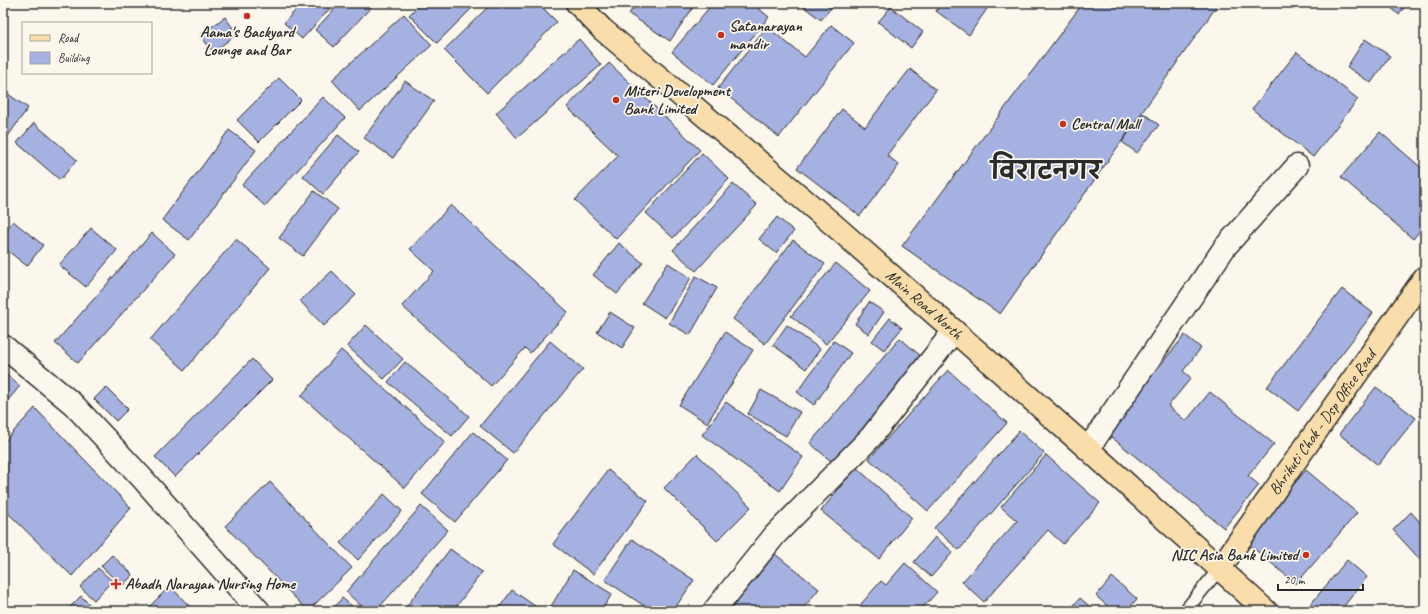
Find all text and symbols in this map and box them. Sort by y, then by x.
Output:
marker: Aama's Backyard Lounge and Bar [242,11,252,21]
place label: Satanarayan mandir [729,16,802,54]
legend [22,22,152,74]
place label: Aama's Backyard Lounge and Bar [200,22,296,60]
text: Road [58,30,80,46]
marker: Satanarayan mandir [716,30,726,40]
text: Building [58,50,90,66]
place label: Miteri Development Bank Limited [624,81,731,119]
marker: Miteri Development Bank Limited [611,95,621,105]
place label: Central Mall [1071,114,1143,134]
marker: Central Mall [1058,119,1068,129]
district label: विराटनगर [989,151,1103,186]
street label: Main Road North [881,265,967,344]
street label: Bhrikuti Chok - Dsp Office Road [1265,344,1382,499]
place label: NIC Asia Bank Limited [1171,545,1301,565]
marker: NIC Asia Bank Limited [1301,550,1311,560]
scale bar [1278,566,1363,592]
text: 20 m [1284,572,1306,588]
place label: Abadh Narayan Nursing Home [125,574,297,594]
marker: Abadh Narayan Nursing Home [110,578,122,590]

